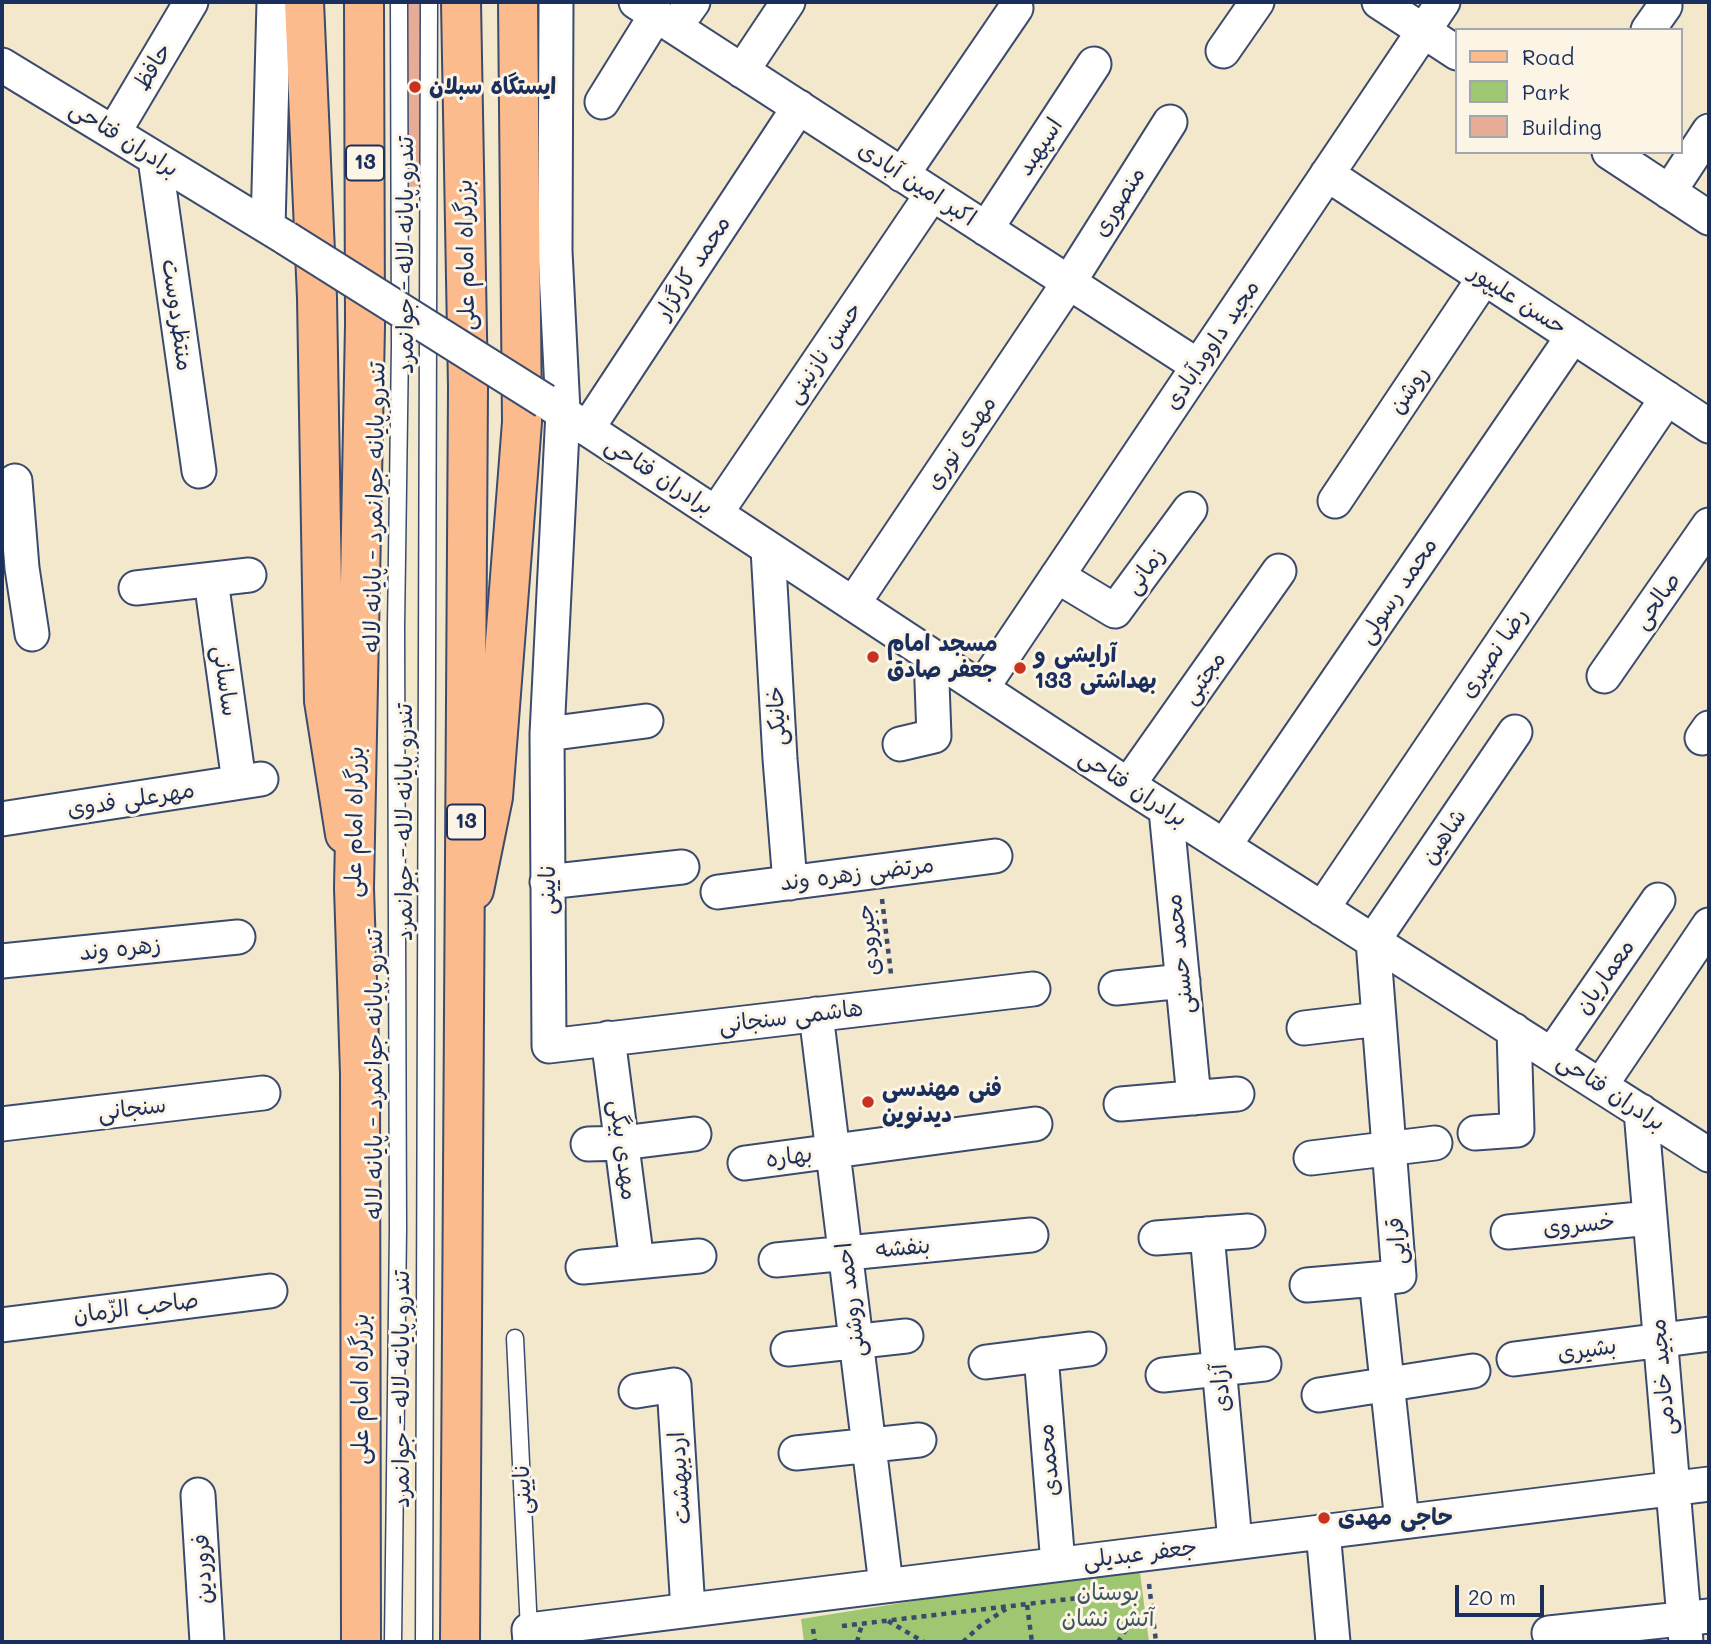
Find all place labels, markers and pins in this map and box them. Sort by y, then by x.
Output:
place label: ایستگاه سبلان [429,73,556,101]
marker: ایستگاه سبلان [407,79,423,95]
place label: مسجد امام جعفر صادق [887,630,998,684]
place label: آرایشی و بهداشتی 133 [1034,641,1157,695]
marker: مسجد امام جعفر صادق [865,649,881,665]
marker: آرایشی و بهداشتی 133 [1012,660,1028,676]
place label: فنی مهندسی دیدنوین [882,1075,1002,1129]
marker: فنی مهندسی دیدنوین [860,1094,876,1110]
place label: حاجی مهدی [1338,1504,1453,1532]
marker: حاجی مهدی [1316,1510,1332,1526]

